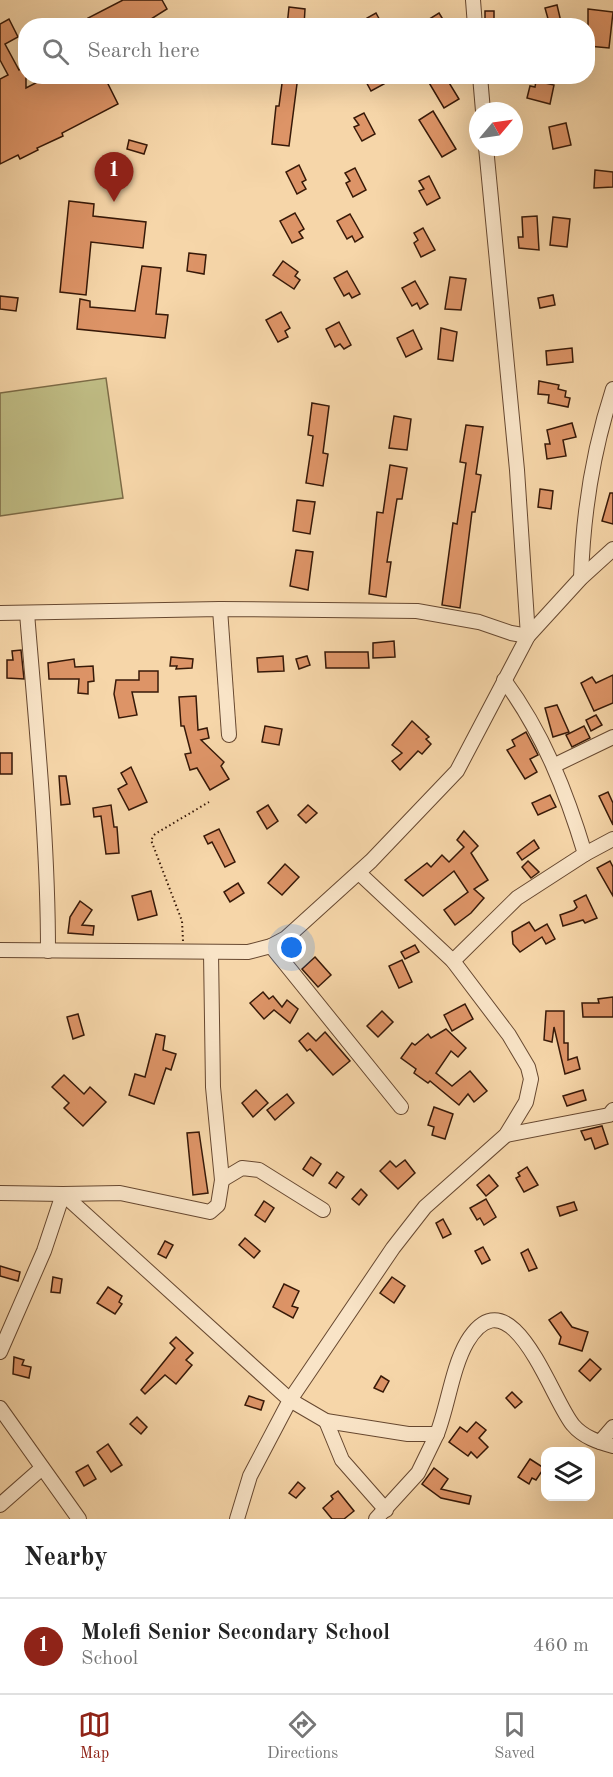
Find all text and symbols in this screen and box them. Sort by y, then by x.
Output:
search box [18,18,595,84]
icon: search [39,35,72,68]
text: Search here [87,40,200,62]
north arrow [469,102,523,156]
pin: 1 [94,152,134,202]
your location [277,933,306,962]
map controls [541,1447,595,1501]
button: layers [541,1447,595,1501]
text: Nearby [24,1545,108,1571]
text: Molefi Senior Secondary School [81,1622,390,1644]
text: 1 [38,1636,49,1656]
text: 460 m [533,1636,589,1656]
text: School [81,1649,138,1669]
tab: Map [78,1708,111,1764]
tab: Directions [267,1708,338,1764]
tab: Saved [494,1708,535,1764]

